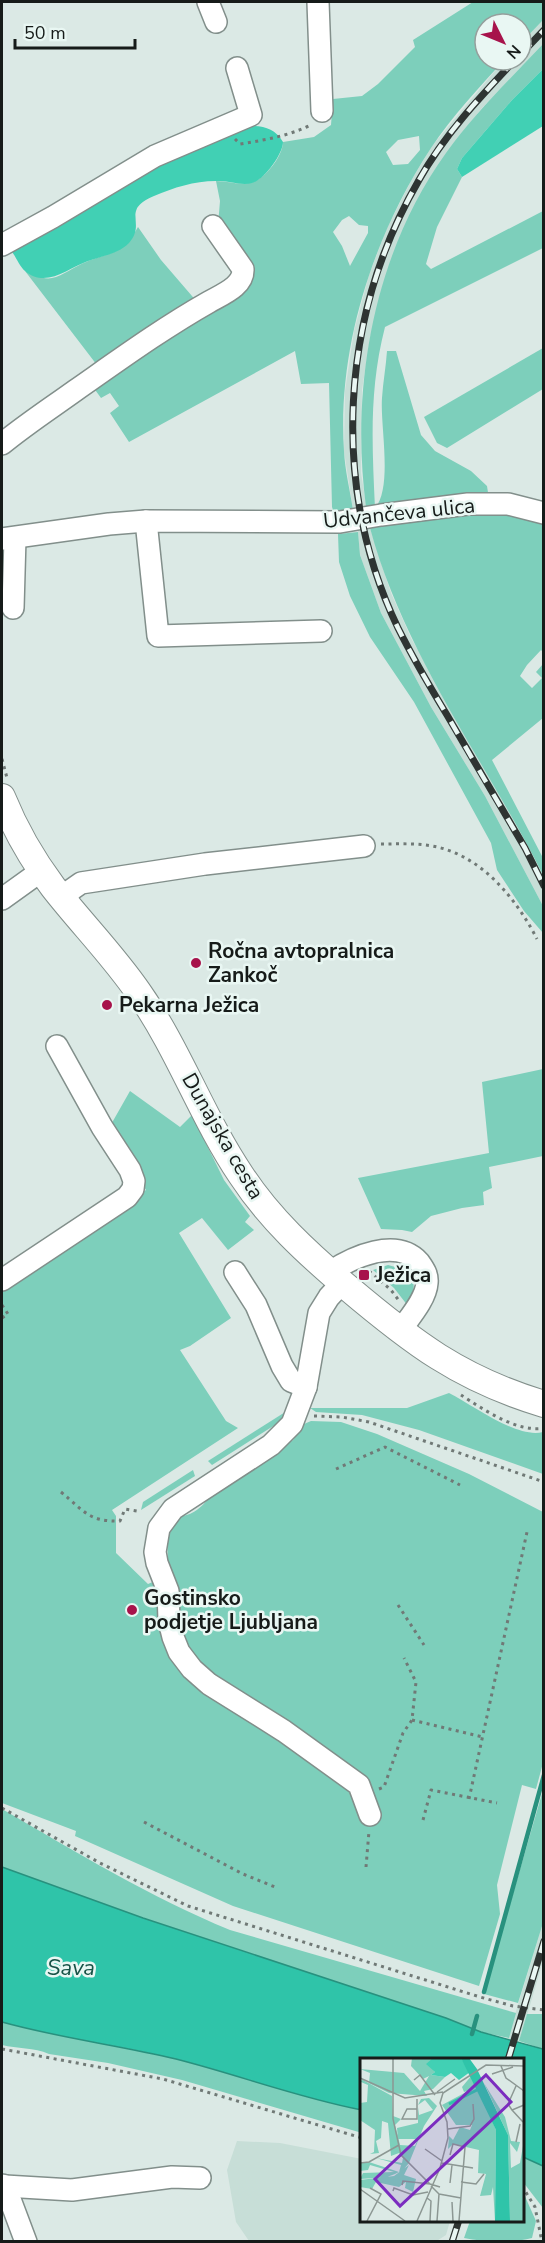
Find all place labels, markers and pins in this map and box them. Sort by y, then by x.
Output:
place label: Ročna avtopralnica Zankoč [208,937,394,989]
marker: Ročna avtopralnica Zankoč [189,956,203,970]
place label: Pekarna Ježica [119,991,259,1019]
marker: Pekarna Ježica [100,998,114,1012]
place label: Ježica [375,1261,431,1289]
marker: Ježica [357,1268,371,1282]
place label: Gostinsko podjetje Ljubljana [144,1584,318,1636]
marker: Gostinsko podjetje Ljubljana [125,1603,139,1617]

